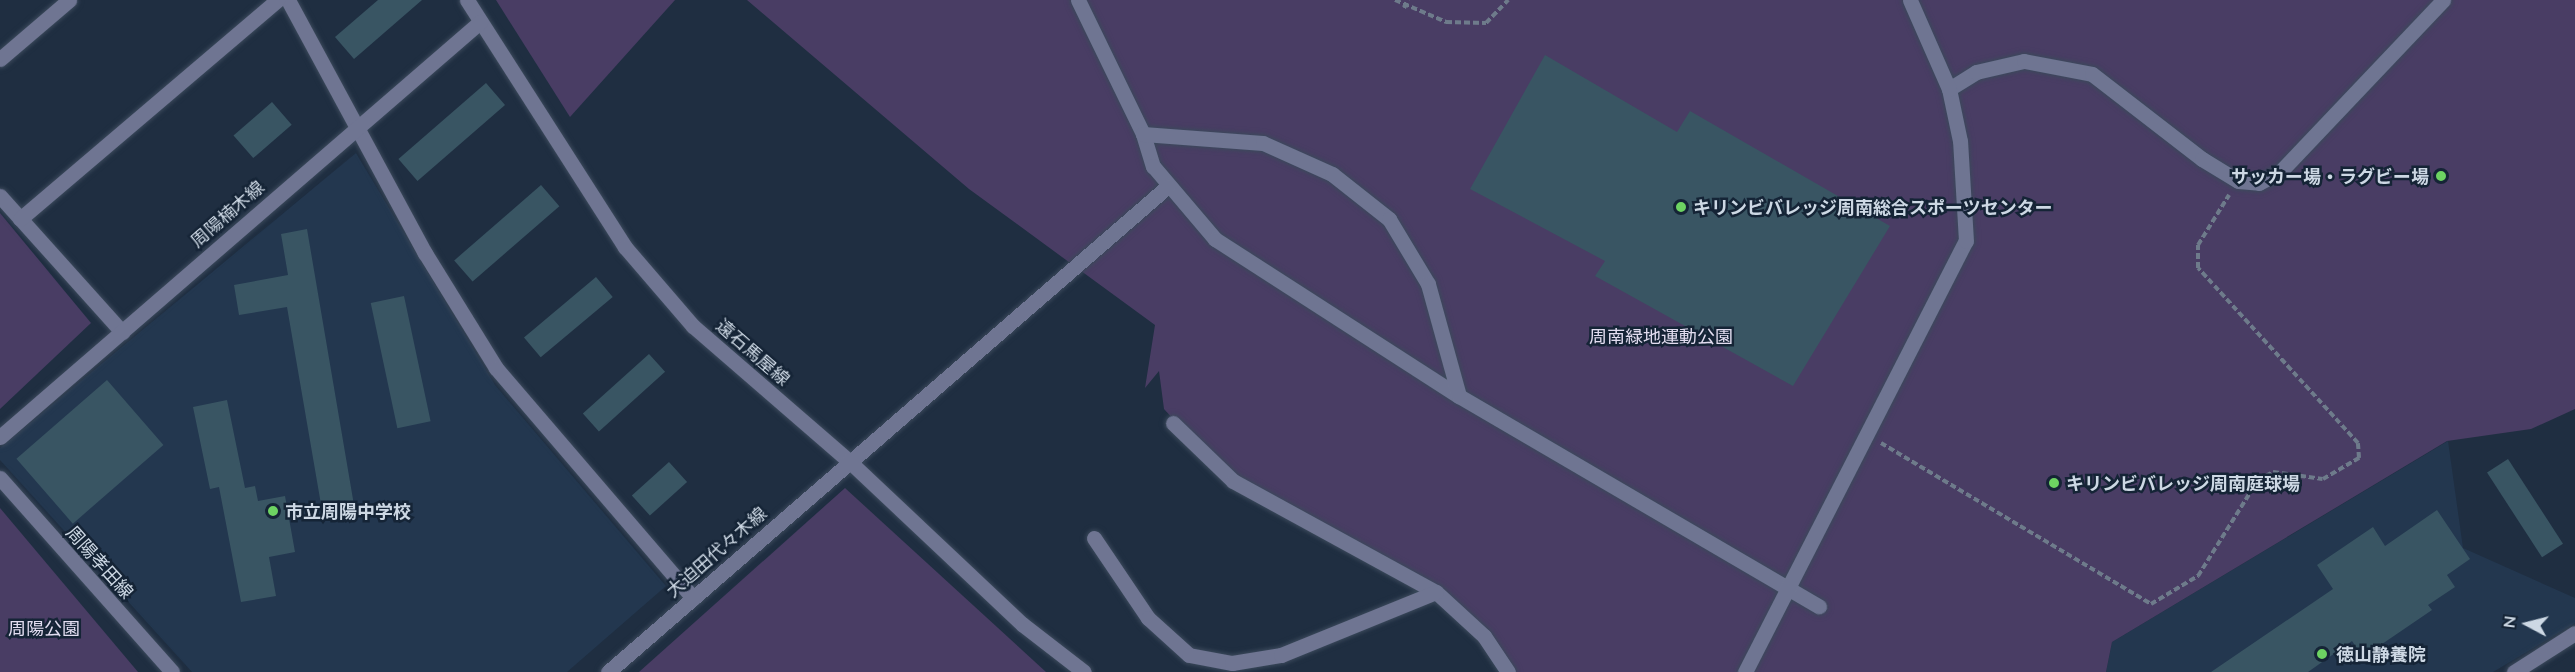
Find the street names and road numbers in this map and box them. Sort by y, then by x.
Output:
street label: 周陽楠木線 [186,176,268,252]
street label: 遠石馬屋線 [712,314,794,390]
street label: 大迫田代々木線 [661,503,771,601]
street label: 周陽孝田線 [62,521,138,603]

